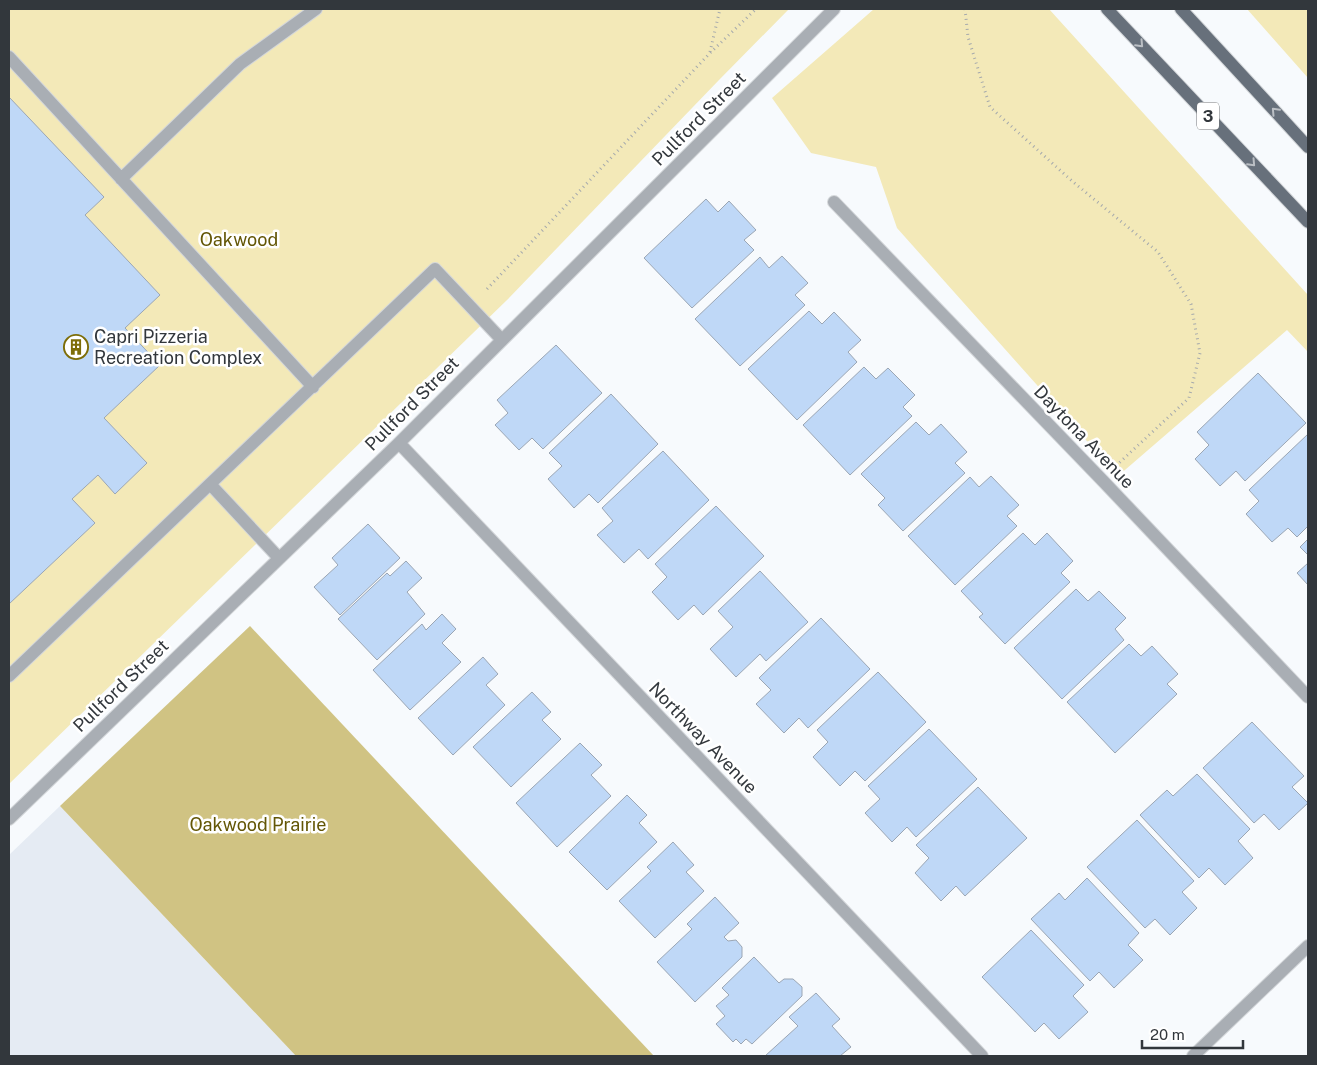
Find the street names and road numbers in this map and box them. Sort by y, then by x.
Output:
street label: Pullford Street [647,67,750,170]
road number: 3 [1197,102,1219,130]
street label: Pullford Street [360,352,463,455]
street label: Daytona Avenue [1030,381,1139,493]
street label: Pullford Street [69,635,173,736]
street label: Northway Avenue [645,678,762,798]

